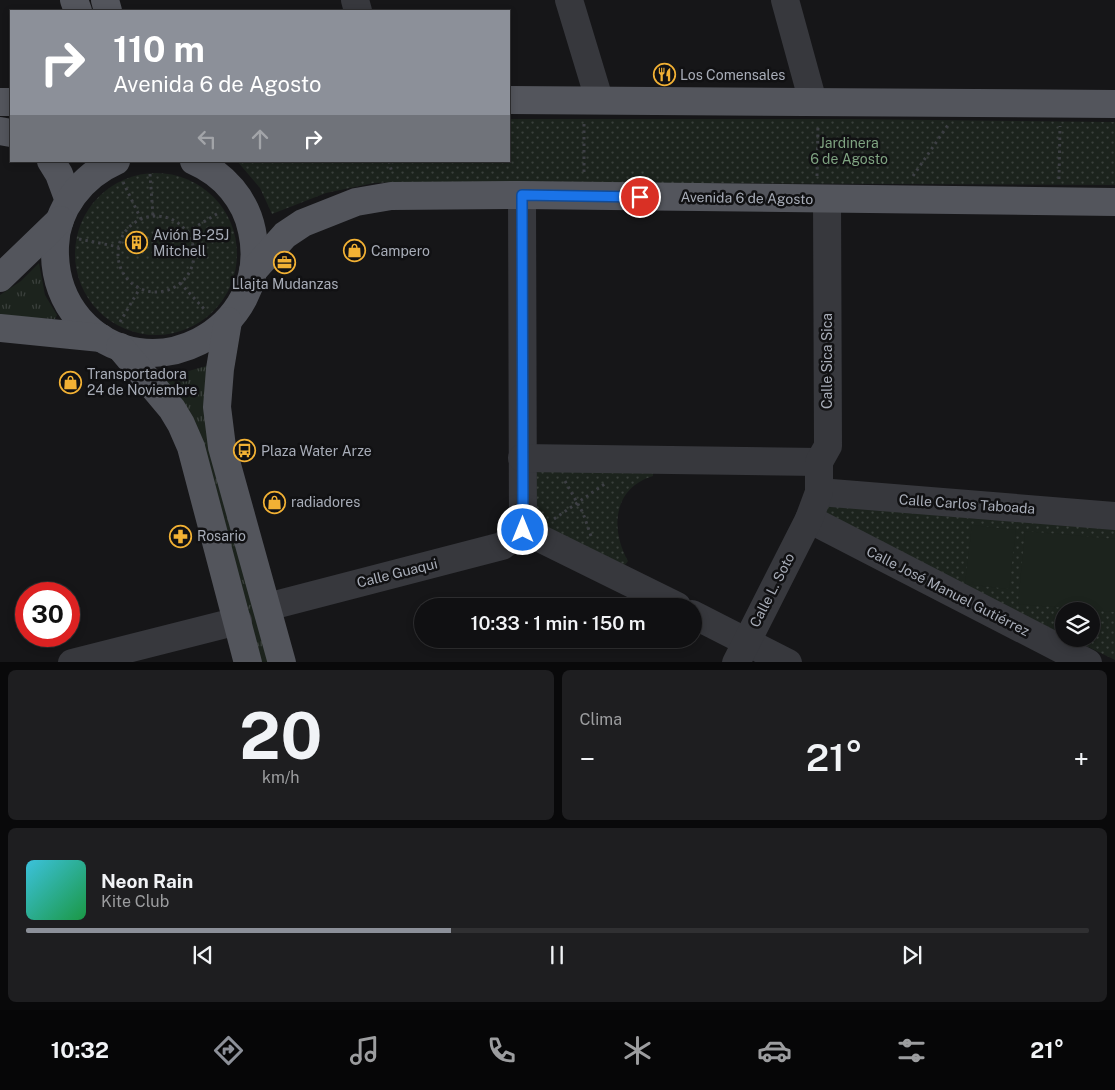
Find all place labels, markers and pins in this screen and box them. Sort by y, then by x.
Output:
restaurant icon: Los Comensales [652,63,676,87]
place label: Los Comensales [680,67,785,83]
pin [619,176,661,218]
place label: Avión B-25J Mitchell [153,227,229,259]
building icon: Avión B-25J Mitchell [125,231,149,255]
shop icon: Campero [343,239,367,263]
place label: Campero [371,243,430,259]
office icon: Llajta Mudanzas [273,250,297,274]
place label: Llajta Mudanzas [232,276,338,292]
place label: Transportadora 24 de Noviembre [87,366,197,398]
shop icon: Transportadora 24 de Noviembre [59,370,83,394]
bus stop icon: Plaza Water Arze [233,439,257,463]
place label: Plaza Water Arze [261,443,372,459]
shop icon: radiadores [263,490,287,514]
place label: radiadores [291,494,360,510]
pharmacy icon: Rosario [169,524,193,548]
place label: Rosario [197,528,246,544]

